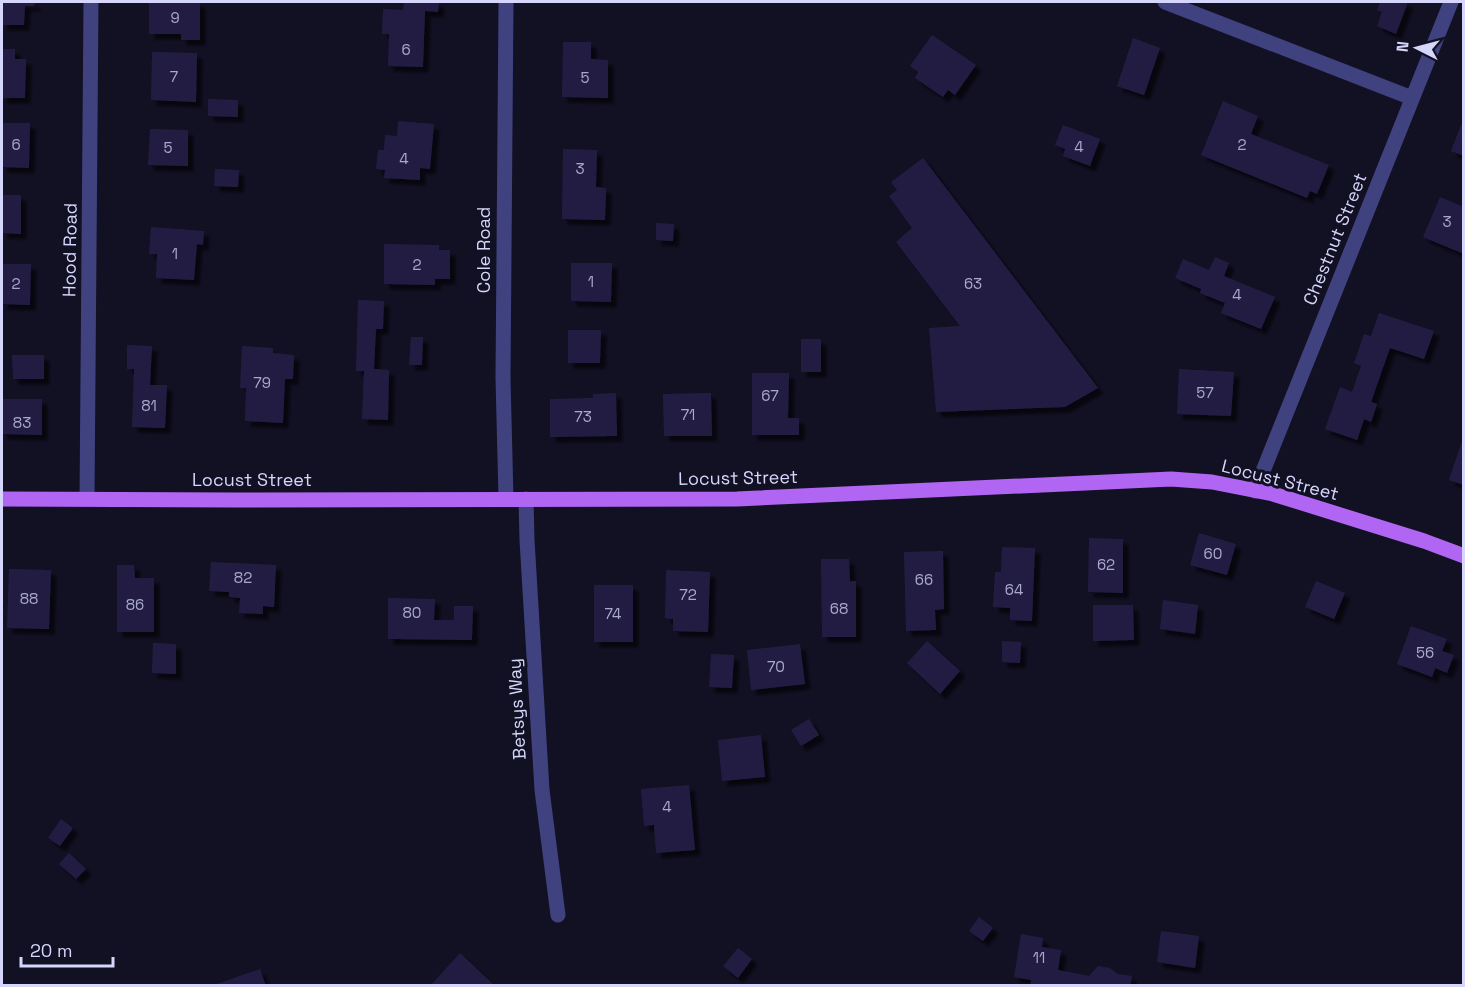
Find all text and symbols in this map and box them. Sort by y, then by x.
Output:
house number: 9 [170,8,180,27]
north arrow [1387,18,1447,78]
house number: 6 [401,40,411,59]
text: N [1392,40,1414,53]
house number: 7 [170,67,178,86]
house number: 5 [581,68,590,87]
house number: 6 [11,135,21,154]
house number: 2 [1237,135,1247,154]
house number: 4 [1074,137,1084,156]
house number: 5 [164,138,173,157]
house number: 4 [399,149,409,168]
house number: 3 [575,159,585,178]
street label: Chestnut Street [1298,169,1372,308]
street label: Hood Road [57,203,82,297]
street label: Cole Road [472,207,495,293]
house number: 3 [1442,212,1452,231]
house number: 1 [172,244,178,263]
house number: 2 [412,255,422,274]
house number: 1 [588,272,594,291]
house number: 2 [11,274,21,293]
house number: 63 [964,274,982,293]
house number: 4 [1232,285,1242,304]
house number: 79 [253,373,271,392]
house number: 57 [1196,383,1214,402]
house number: 67 [761,386,779,405]
house number: 81 [141,396,157,415]
house number: 71 [681,405,695,424]
house number: 73 [574,407,592,426]
house number: 83 [13,413,31,432]
street label: Locust Street [1219,454,1341,505]
street label: Locust Street [678,465,798,490]
street label: Locust Street [192,468,312,491]
house number: 60 [1204,544,1222,563]
house number: 62 [1097,555,1115,574]
house number: 82 [234,568,252,587]
house number: 66 [915,570,933,589]
house number: 64 [1005,580,1023,599]
house number: 72 [679,585,697,604]
house number: 88 [20,589,38,608]
house number: 86 [126,595,144,614]
house number: 68 [830,599,848,618]
house number: 80 [403,603,421,622]
house number: 74 [605,604,621,623]
house number: 56 [1416,643,1434,662]
house number: 70 [767,657,785,676]
street label: Betsys Way [502,658,531,760]
house number: 4 [662,797,672,816]
scale bar [21,930,112,968]
text: 20 m [30,939,73,962]
house number: 11 [1033,948,1045,967]

